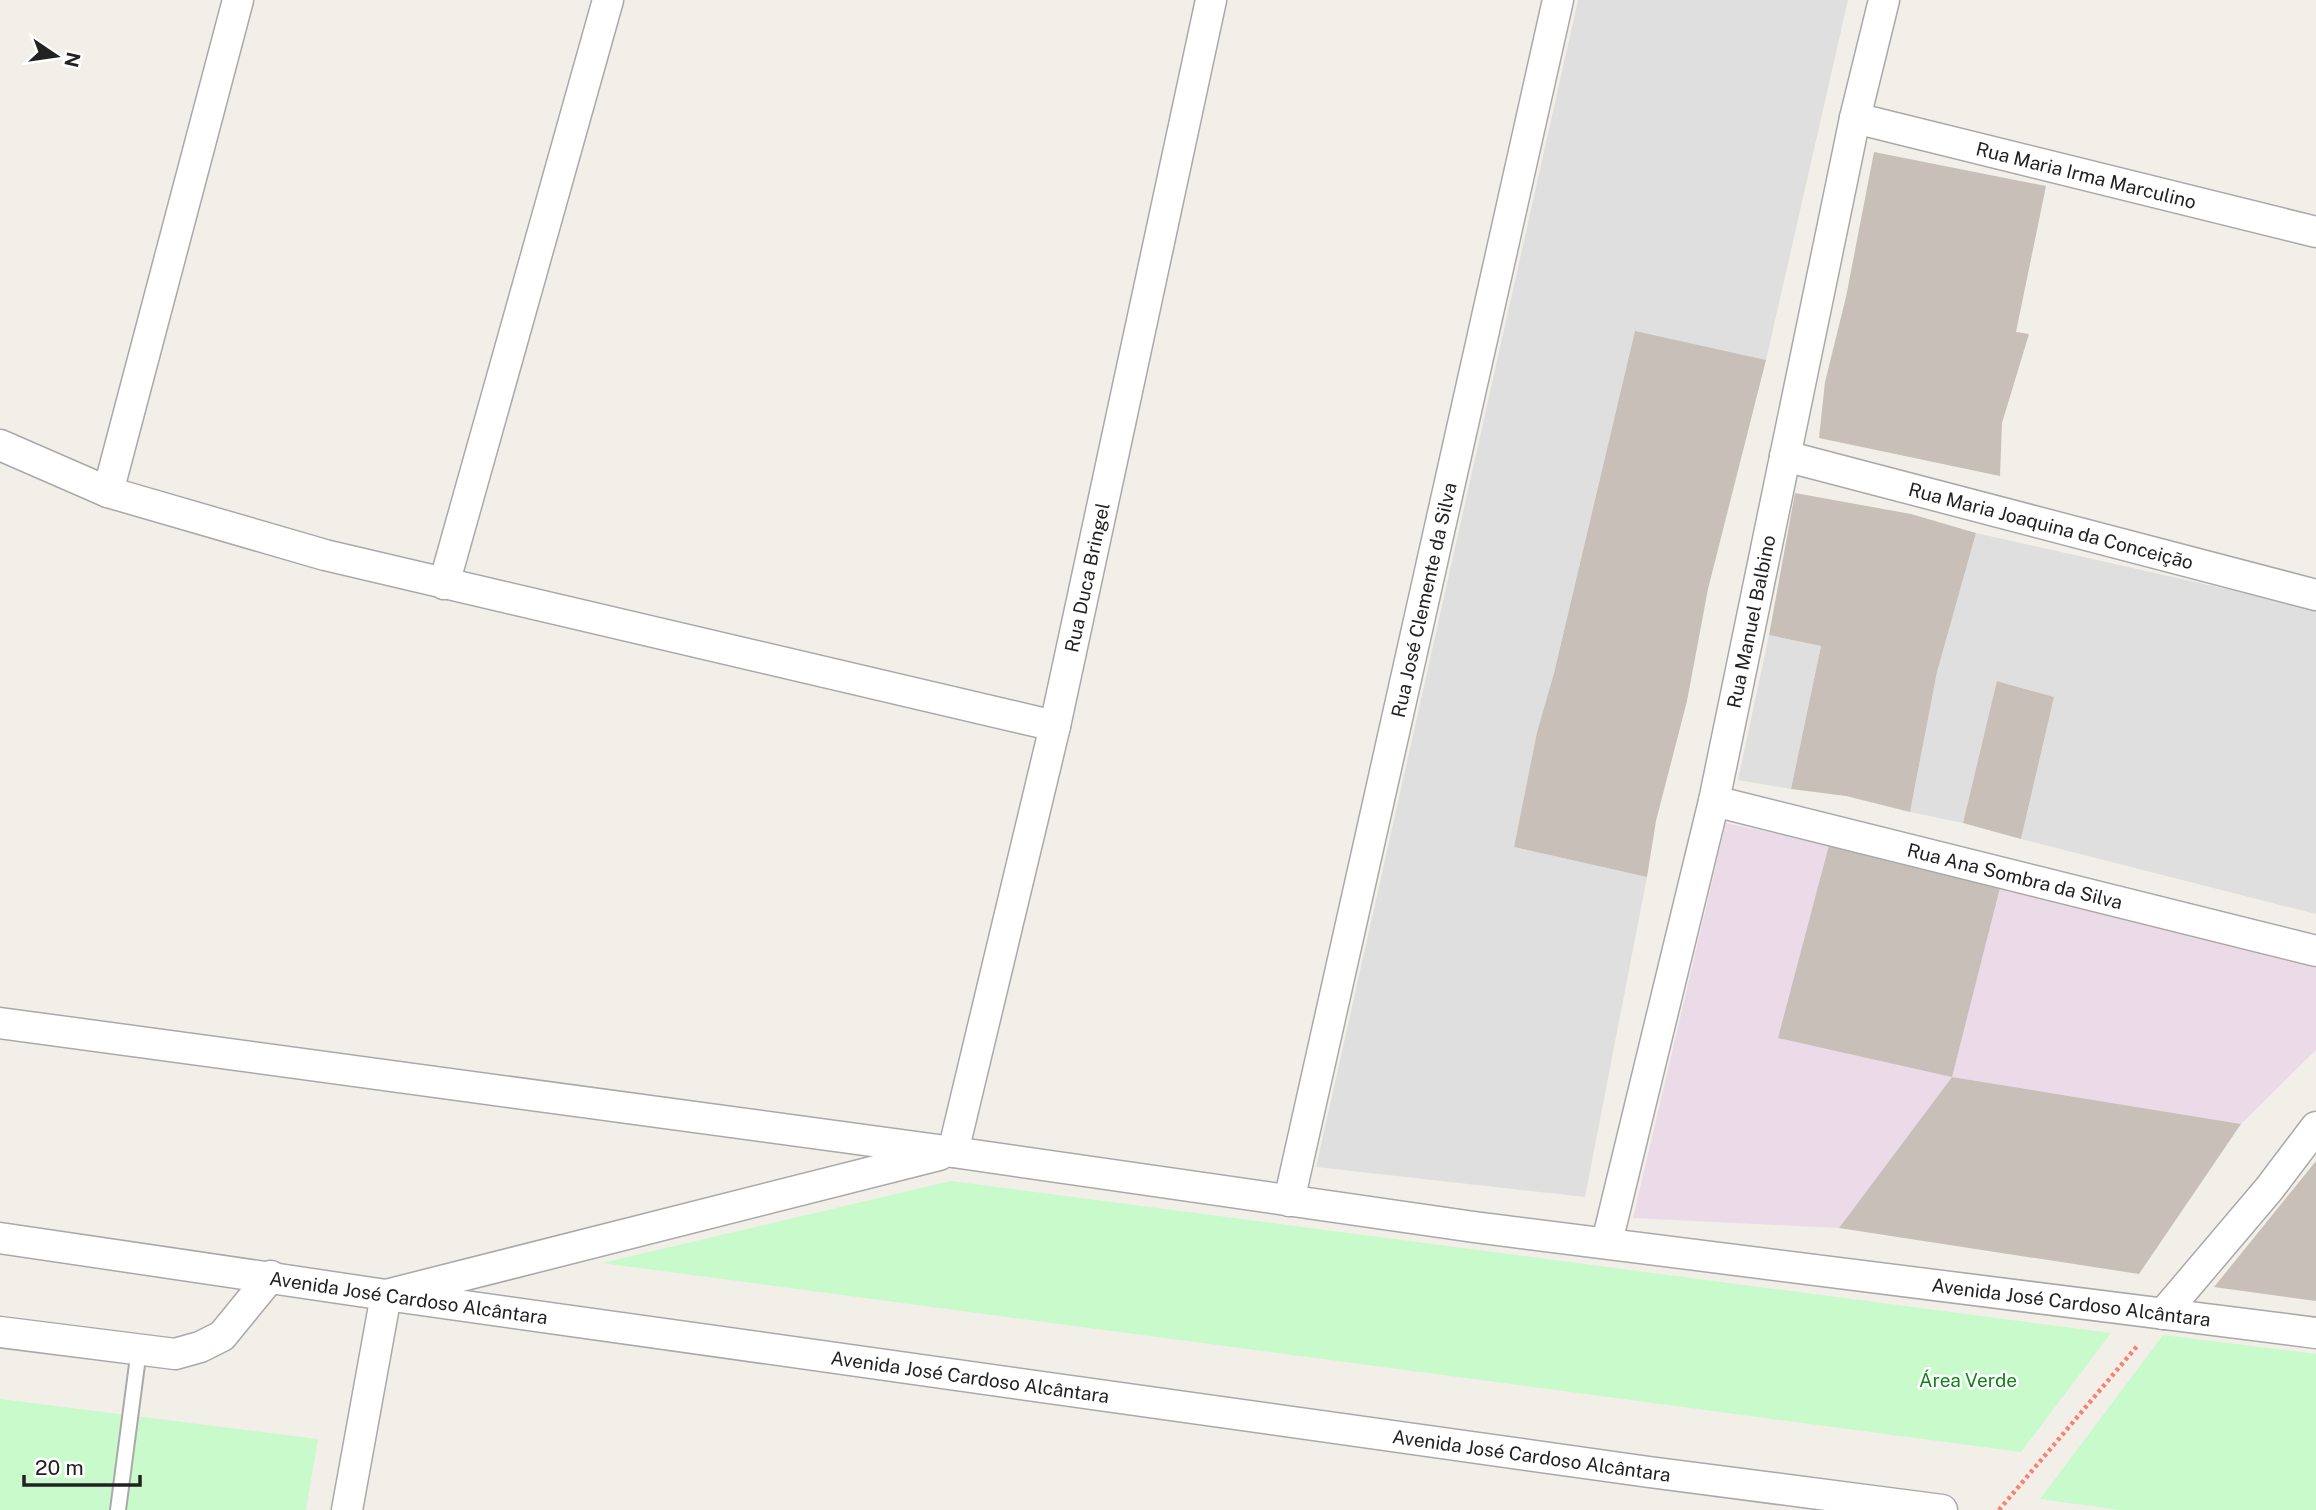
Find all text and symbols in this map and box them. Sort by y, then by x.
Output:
north arrow [21,21,91,91]
text: N [60,50,85,70]
street label: Rua Maria Irma Marculino [1974,137,2198,213]
street label: Rua Maria Joaquina da Conceição [1906,478,2196,573]
street label: Rua José Clemente da Silva [1387,480,1461,720]
street label: Rua Duca Bringel [1060,501,1114,654]
street label: Rua Manuel Balbino [1722,533,1780,710]
street label: Rua Ana Sombra da Silva [1905,839,2125,913]
street label: Avenida José Cardoso Alcântara [268,1267,549,1329]
street label: Avenida José Cardoso Alcântara [1931,1274,2212,1331]
street label: Avenida José Cardoso Alcântara [830,1346,1111,1407]
park label: Área Verde [1919,1369,2017,1391]
street label: Avenida José Cardoso Alcântara [1391,1425,1672,1486]
scale bar [24,1444,140,1488]
text: 20 m [35,1455,84,1480]

